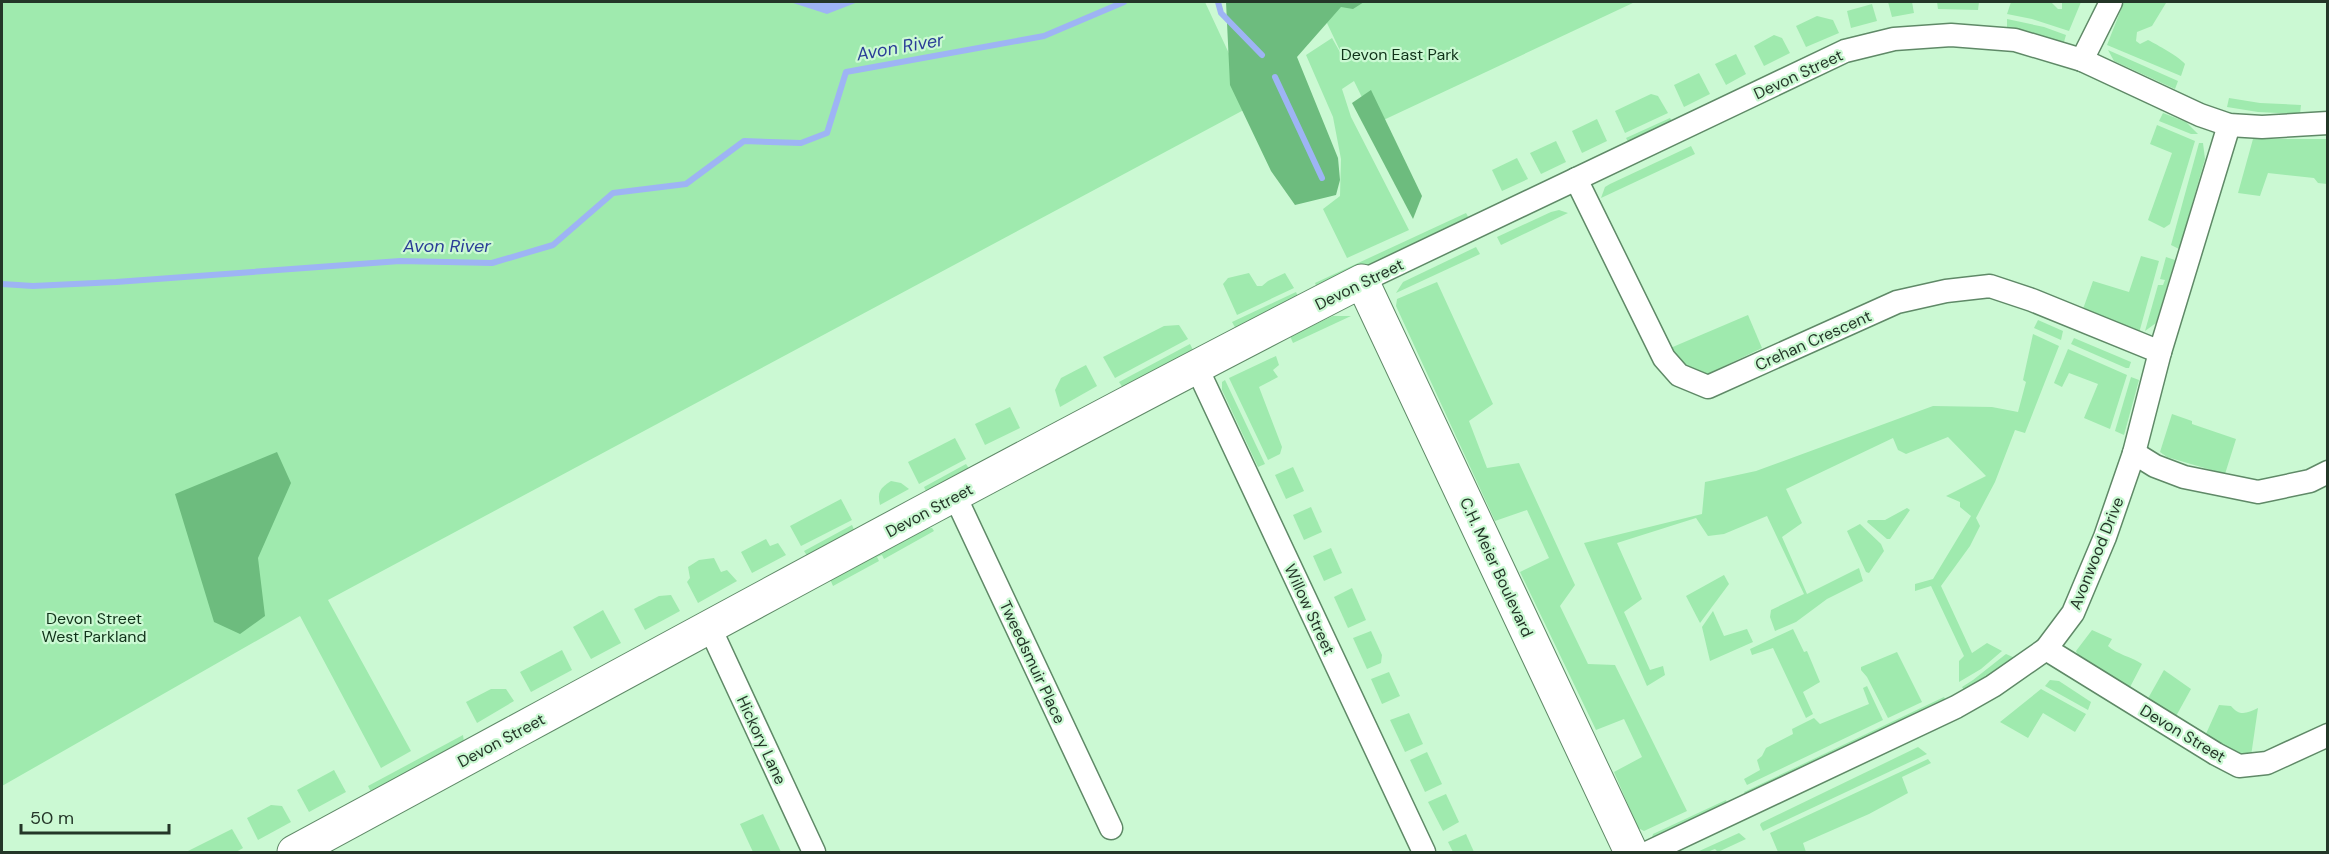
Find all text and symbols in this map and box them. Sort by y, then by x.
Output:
water label: Avon River [854,27,947,67]
park label: Devon East Park [1341,44,1459,65]
street label: Devon Street [1750,45,1846,104]
water label: Avon River [402,234,492,258]
street label: Devon Street [1311,254,1407,315]
street label: Crehan Crescent [1752,305,1875,376]
street label: Devon Street [882,479,977,542]
street label: C.H. Meier Boulevard [1455,494,1538,640]
street label: Avonwood Drive [2064,494,2129,613]
street label: Willow Street [1279,561,1340,658]
street label: Tweedsmuir Place [995,597,1070,727]
park label: Devon Street West Parkland [41,608,147,647]
street label: Hickory Lane [732,693,791,788]
street label: Devon Street [2136,700,2229,767]
street label: Devon Street [454,709,549,772]
scale bar [21,797,170,835]
text: 50 m [30,806,74,830]

